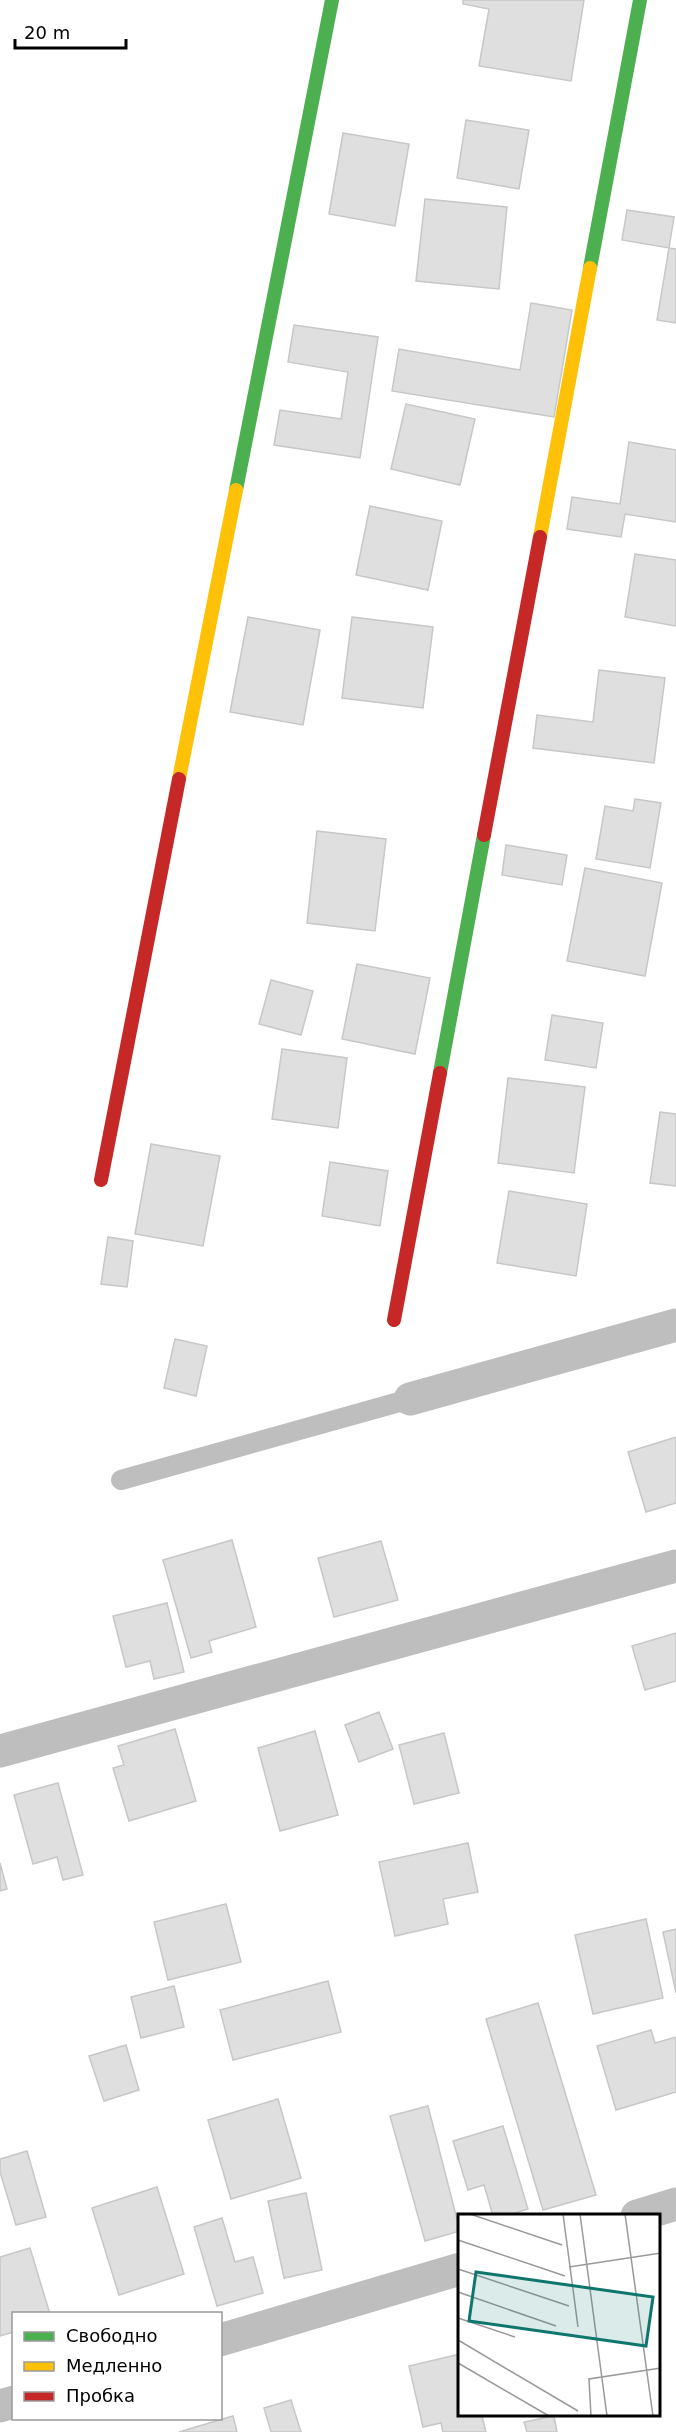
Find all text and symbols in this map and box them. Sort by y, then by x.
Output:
scale bar [15,12,126,50]
text: 20 m [24,22,70,43]
inset map [458,2214,661,2417]
legend [12,2312,222,2420]
text: Свободно [66,2325,158,2346]
text: Медленно [66,2355,162,2376]
text: Пробка [66,2385,135,2406]

